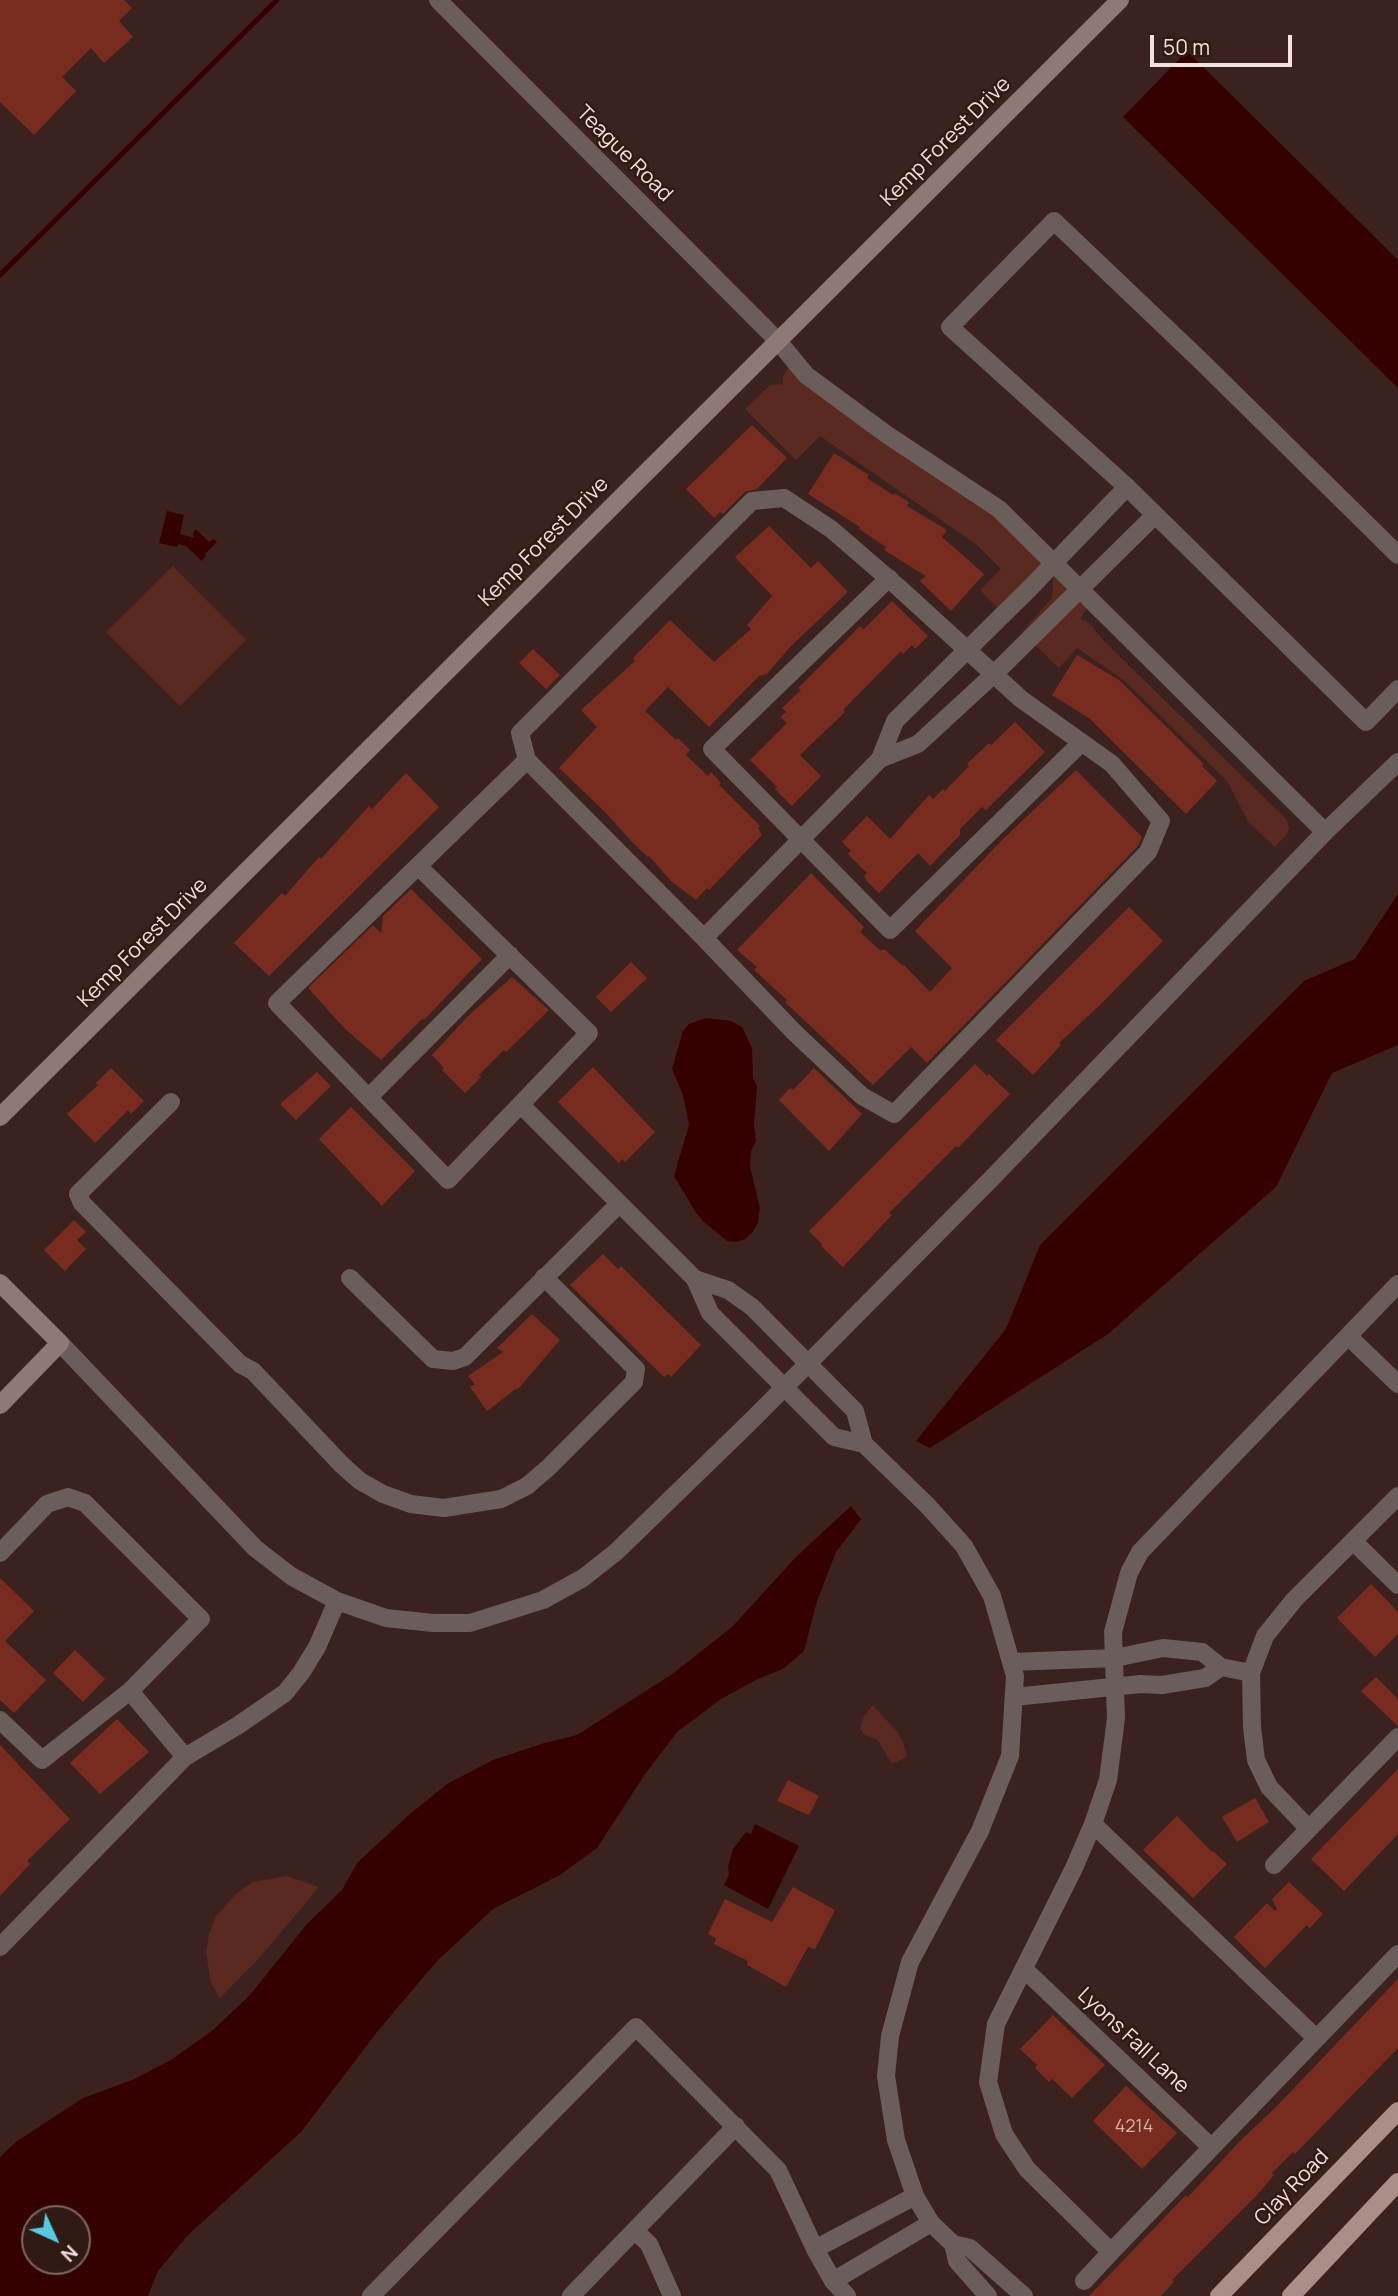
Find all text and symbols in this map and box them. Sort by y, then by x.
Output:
scale bar [1153,21,1295,65]
text: 50 m [1163,33,1210,61]
street label: Kemp Forest Drive [876,72,1016,212]
street label: Teague Road [571,101,677,207]
street label: Kemp Forest Drive [474,472,614,612]
street label: Kemp Forest Drive [73,873,213,1013]
street label: Lyons Fall Lane [1072,1983,1194,2099]
house number: 4214 [1115,2116,1153,2138]
street label: Clay Road [1250,2145,1334,2231]
north arrow [21,2205,91,2275]
text: N [55,2239,83,2267]

